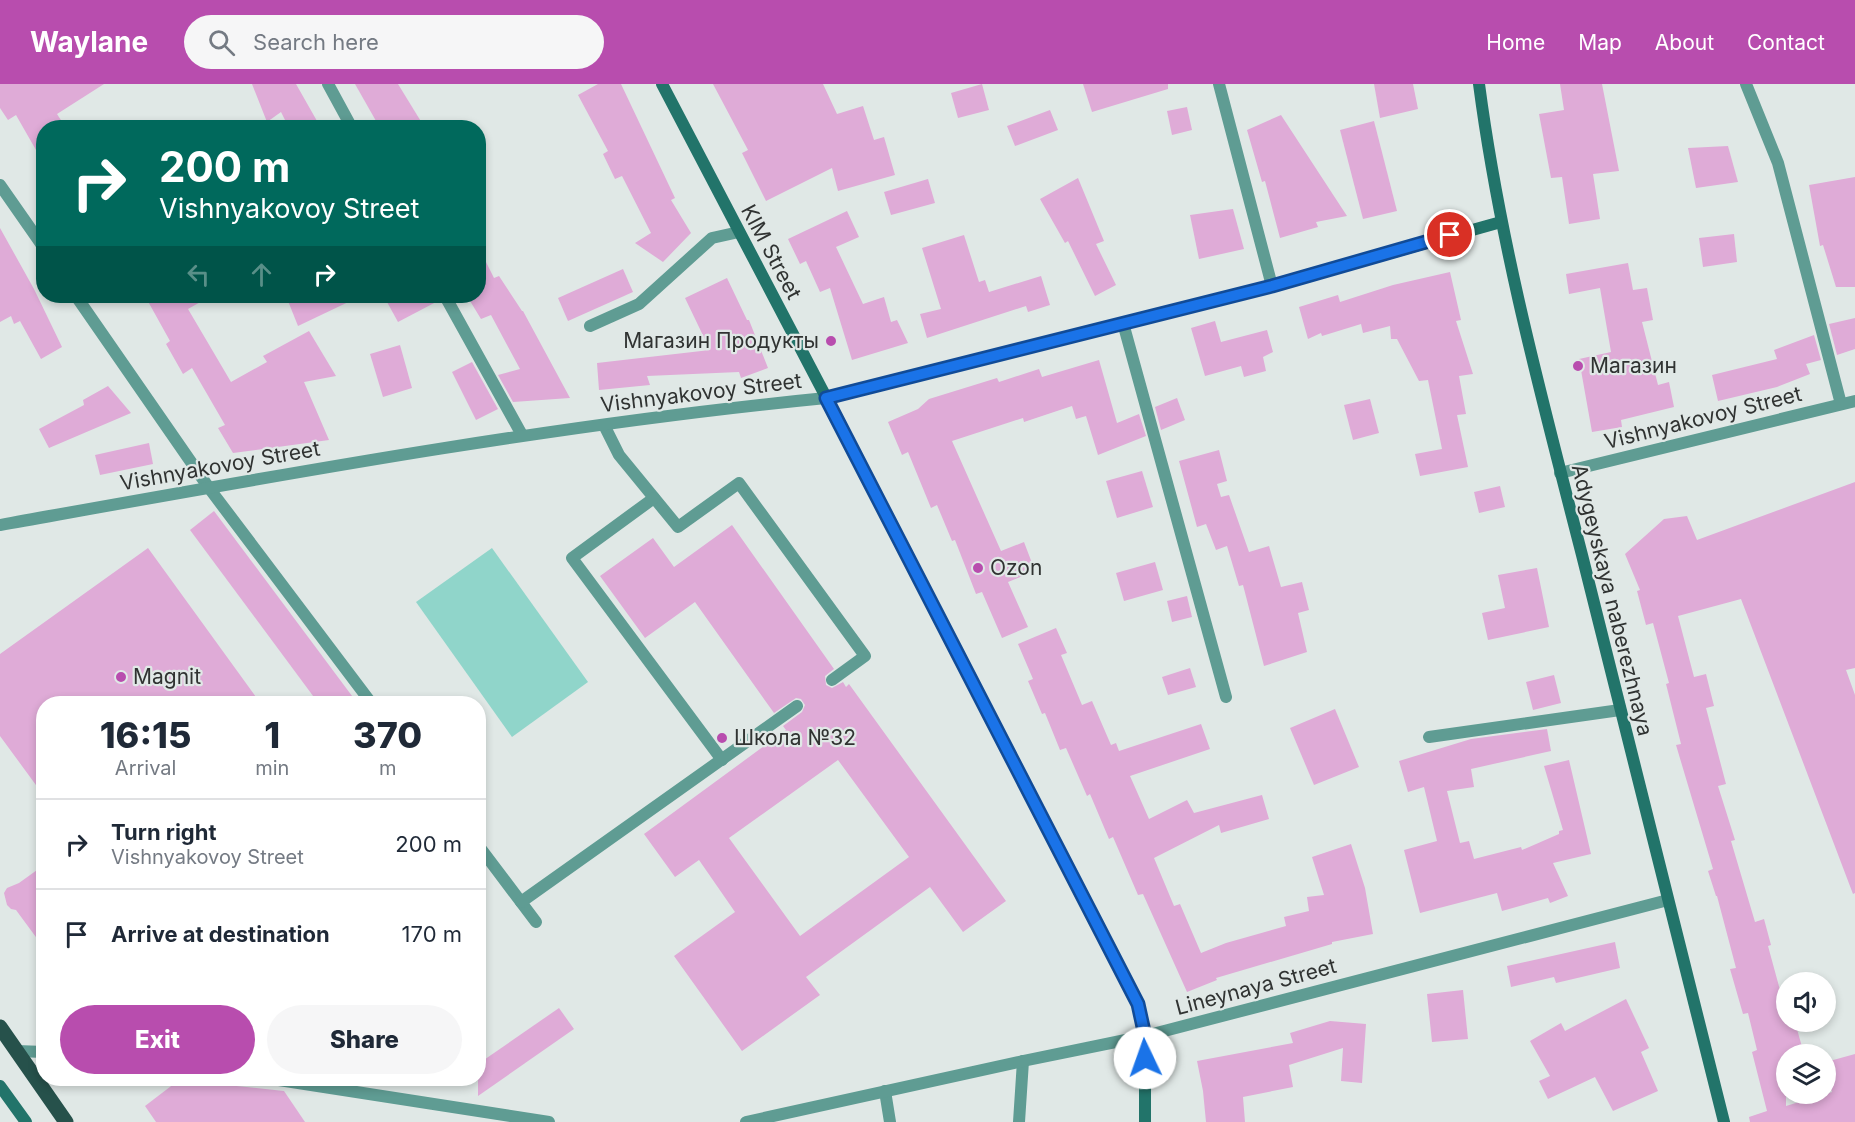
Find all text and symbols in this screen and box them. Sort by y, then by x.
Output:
search box [184,15,604,69]
text: Waylane [30,25,148,59]
icon: search [205,26,238,59]
text: Search here [253,29,379,55]
text: Home [1486,30,1545,55]
text: Map [1578,30,1622,55]
text: About [1655,30,1714,55]
text: Contact [1747,30,1825,55]
text: 200 m [159,141,290,192]
icon: right [60,144,138,222]
text: Vishnyakovoy Street [159,192,419,225]
street label: KIM Street [736,200,807,304]
pin [1424,209,1475,260]
icon: arrive [1433,218,1466,251]
icon: left [182,258,215,291]
icon: ahead [245,258,278,291]
icon: right [308,258,341,291]
place label: Магазин Продукты [623,328,819,353]
marker: Магазин Продукты [824,334,838,348]
place label: Магазин [1590,353,1677,378]
marker: Магазин [1571,359,1585,373]
street label: Vishnyakovoy Street [599,368,803,417]
street label: Vishnyakovoy Street [1602,381,1804,454]
street label: Vishnyakovoy Street [118,436,322,495]
street label: Adygeyskaya naberezhnaya [1567,461,1658,738]
place label: Ozon [990,555,1042,580]
marker: Ozon [971,561,985,575]
place label: Magnit [133,664,201,689]
marker: Magnit [114,670,128,684]
text: 16:15 [100,713,191,757]
text: 1 [264,713,280,757]
text: 370 [353,713,422,757]
place label: Школа №32 [734,725,856,750]
marker: Школа №32 [715,731,729,745]
text: Arrival [115,756,176,780]
text: min [255,756,289,780]
text: m [379,756,396,780]
text: Turn right [111,819,217,845]
icon: right [60,828,93,861]
text: 200 m [395,831,462,857]
text: Vishnyakovoy Street [111,845,304,869]
icon: arrive [60,918,93,951]
text: Arrive at destination [111,921,330,947]
text: 170 m [402,921,462,947]
street label: Lineynaya Street [1173,953,1339,1020]
map controls [1776,972,1836,1104]
button: sound [1776,972,1836,1032]
button: Exit [60,1005,255,1074]
button: Share [267,1005,462,1074]
position arrow [1113,1026,1177,1090]
button: layers [1776,1044,1836,1104]

